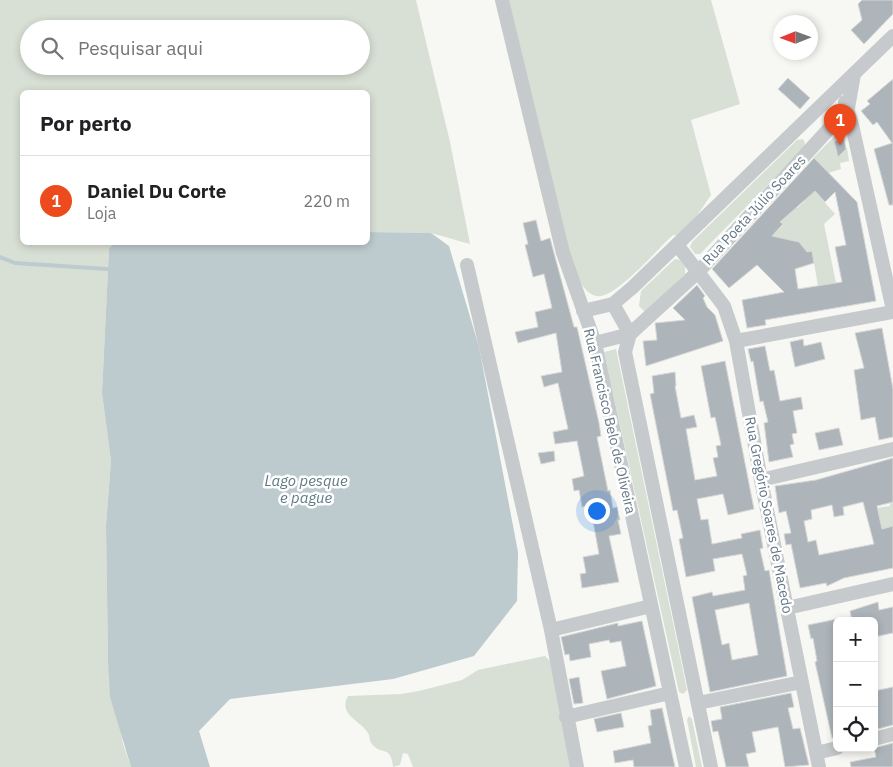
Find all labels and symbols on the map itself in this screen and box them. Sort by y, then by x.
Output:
north arrow [773,15,818,60]
pin: 1 [824,104,856,145]
street label: Rua Poeta Júlio Soares [698,151,810,269]
street label: Rua Francisco Belo de Oliveira [580,326,640,516]
street label: Rua Gregório Soares de Macedo [741,415,797,615]
water label: Lago pesque e pague [264,471,348,507]
your location [584,498,610,524]

